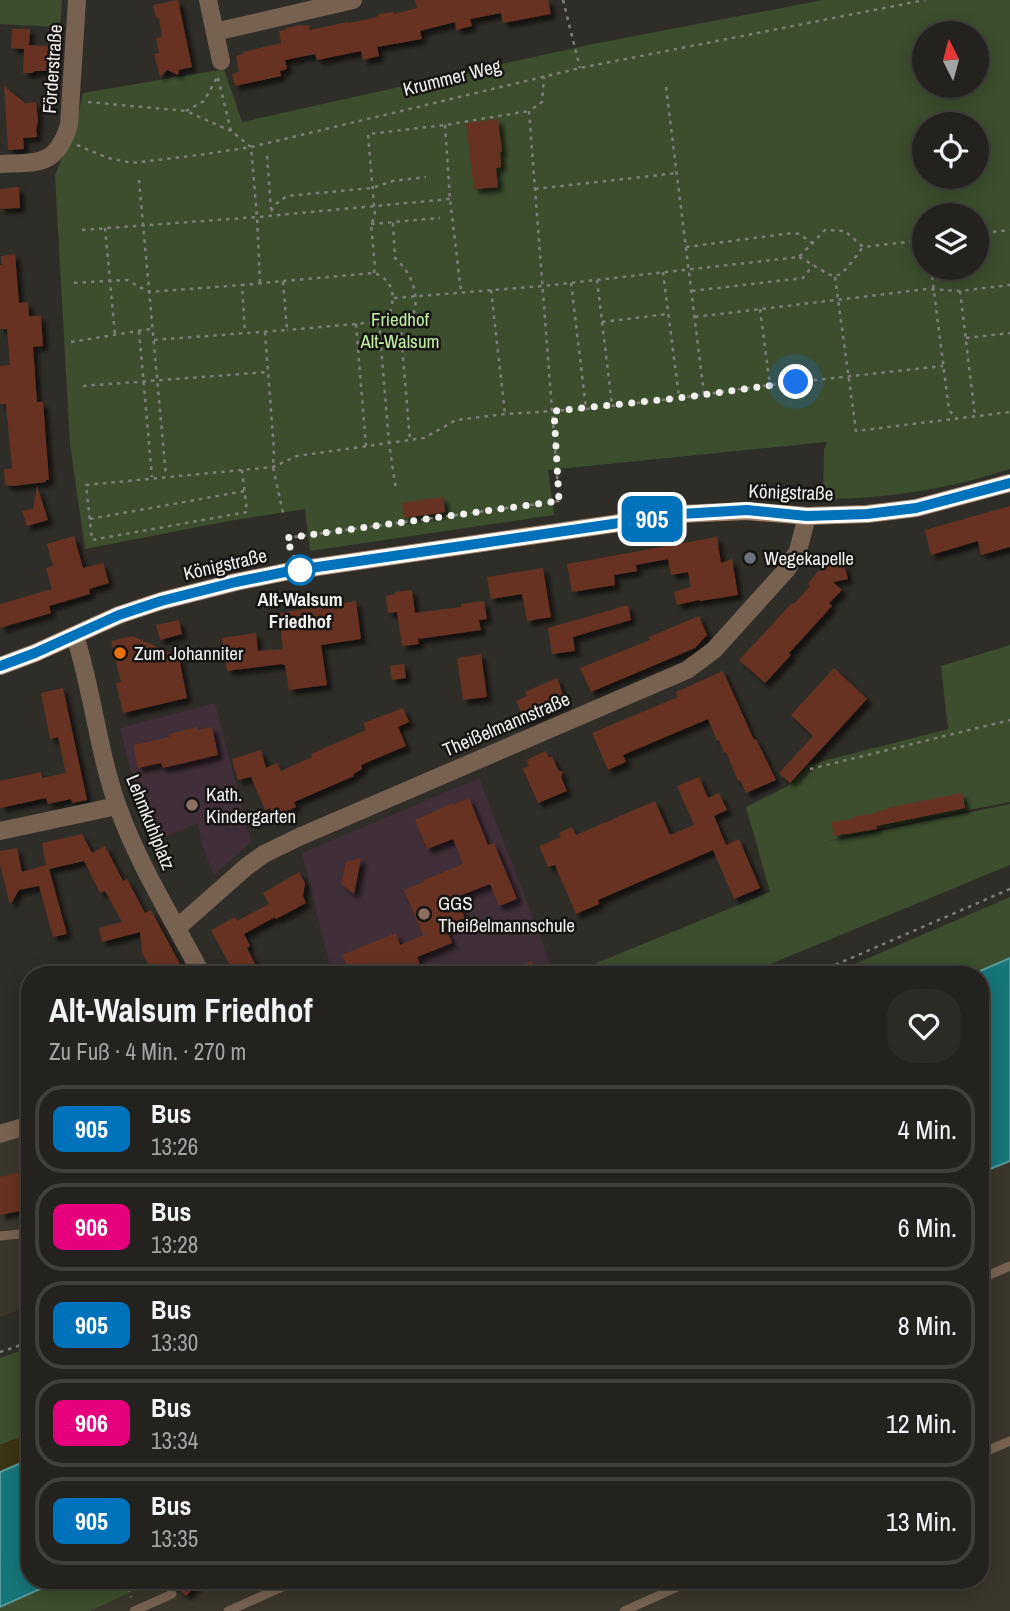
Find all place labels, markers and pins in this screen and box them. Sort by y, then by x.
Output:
place label: Wegekapelle [764,545,854,571]
marker: Wegekapelle [742,550,758,566]
marker: Alt-Walsum Friedhof [285,555,315,585]
place label: Alt-Walsum Friedhof [257,586,343,634]
place label: Zum Johanniter [134,640,244,666]
marker: Zum Johanniter [112,645,128,661]
place label: Kath. Kindergarten [206,781,296,829]
marker: Kath. Kindergarten [184,797,200,813]
place label: GGS Theißelmannschule [438,890,575,938]
marker: GGS Theißelmannschule [416,906,432,922]

